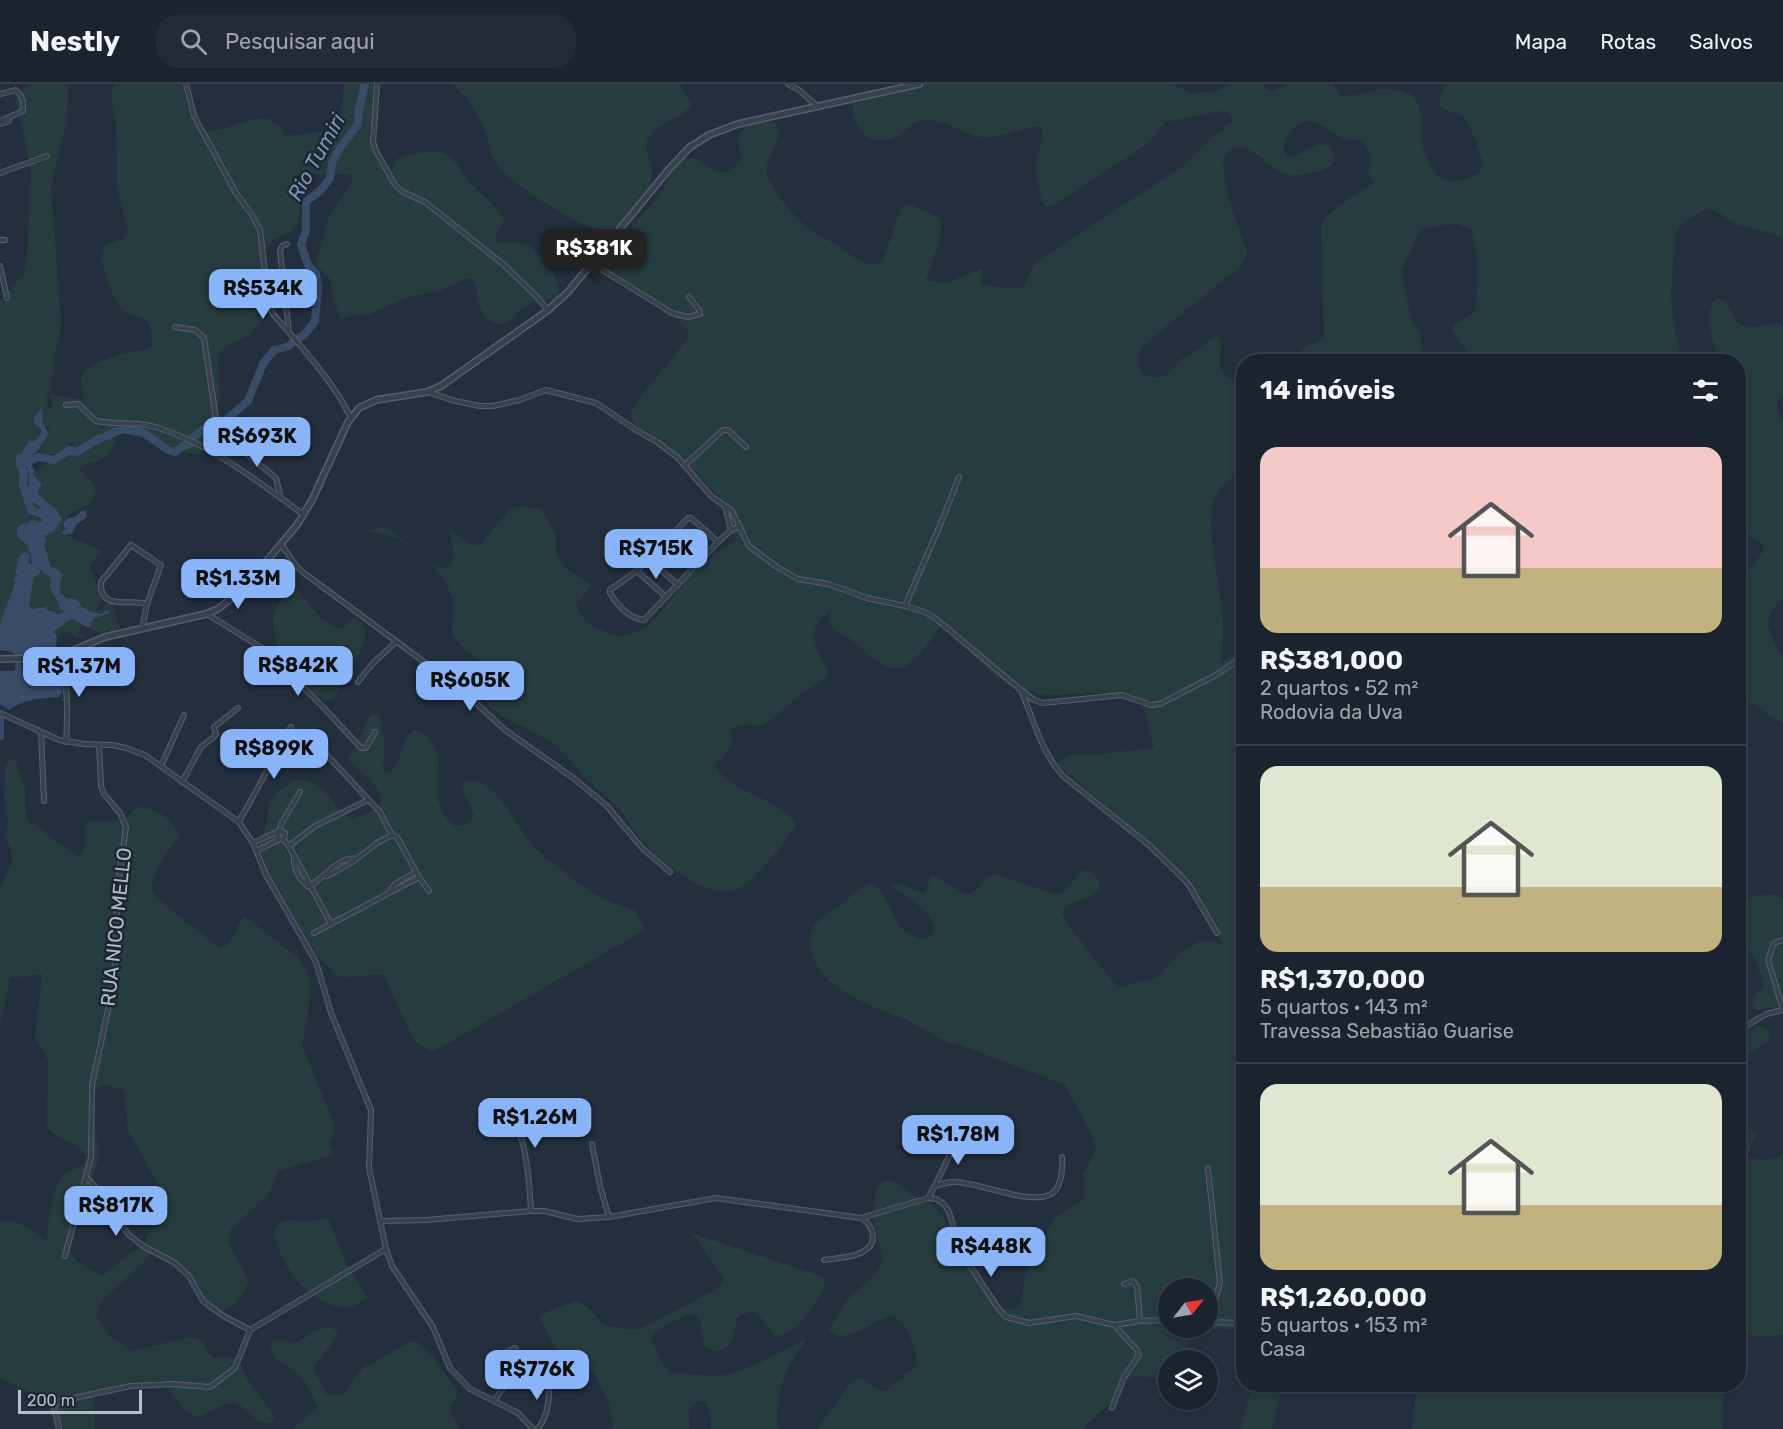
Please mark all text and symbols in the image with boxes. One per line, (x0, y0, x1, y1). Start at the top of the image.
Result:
search box (156, 14, 576, 68)
text: Nestly (30, 25, 120, 58)
icon: search (177, 25, 210, 58)
text: Pesquisar aqui (225, 28, 375, 55)
text: Mapa (1515, 29, 1567, 54)
text: Rotas (1600, 29, 1656, 54)
text: Salvos (1689, 29, 1753, 54)
water label: Rio Tumiri (282, 108, 351, 205)
pin: R$381K (545, 229, 643, 280)
text: R$381K (555, 236, 633, 260)
pin: R$534K (214, 269, 312, 320)
text: R$534K (223, 276, 303, 300)
icon: filters (1689, 374, 1722, 407)
text: 14 imóveis (1260, 375, 1395, 406)
pin: R$693K (208, 417, 306, 468)
text: R$693K (217, 424, 297, 448)
icon: home (1437, 486, 1545, 594)
pin: R$715K (607, 529, 705, 580)
text: R$715K (619, 536, 693, 560)
pin: R$1.33M (183, 559, 293, 610)
text: R$1.33M (195, 566, 281, 590)
text: R$381,000 (1260, 645, 1403, 676)
pin: R$842K (249, 646, 347, 697)
pin: R$1.37M (24, 647, 134, 698)
text: R$842K (258, 653, 338, 677)
text: R$1.37M (37, 654, 121, 678)
pin: R$605K (421, 661, 519, 712)
text: R$605K (430, 668, 510, 692)
text: 2 quartos · 52 m² (1260, 676, 1418, 700)
text: Rodovia da Uva (1260, 700, 1403, 724)
pin: R$899K (225, 729, 323, 780)
text: R$899K (234, 736, 314, 760)
icon: home (1437, 805, 1545, 913)
street label: RUA NICO MELLO (96, 846, 136, 1008)
text: R$1,370,000 (1260, 964, 1425, 995)
text: 5 quartos · 143 m² (1260, 995, 1428, 1019)
text: Travessa Sebastião Guarise (1260, 1019, 1514, 1043)
pin: R$1.26M (480, 1098, 590, 1149)
text: R$1.26M (492, 1105, 578, 1129)
pin: R$1.78M (903, 1115, 1013, 1166)
text: R$1.78M (916, 1122, 1000, 1146)
icon: home (1437, 1123, 1545, 1231)
pin: R$817K (67, 1186, 165, 1237)
text: R$817K (78, 1193, 154, 1217)
pin: R$448K (942, 1227, 1040, 1278)
text: R$448K (950, 1234, 1032, 1258)
north arrow (1158, 1278, 1218, 1338)
map controls (1158, 1278, 1218, 1410)
text: R$1,260,000 (1260, 1282, 1427, 1313)
text: 5 quartos · 153 m² (1260, 1313, 1427, 1337)
text: Casa (1260, 1337, 1306, 1361)
pin: R$776K (488, 1350, 586, 1401)
button: layers (1158, 1350, 1218, 1410)
text: R$776K (499, 1357, 575, 1381)
scale bar (18, 1387, 142, 1414)
text: 200 m (27, 1391, 75, 1410)

